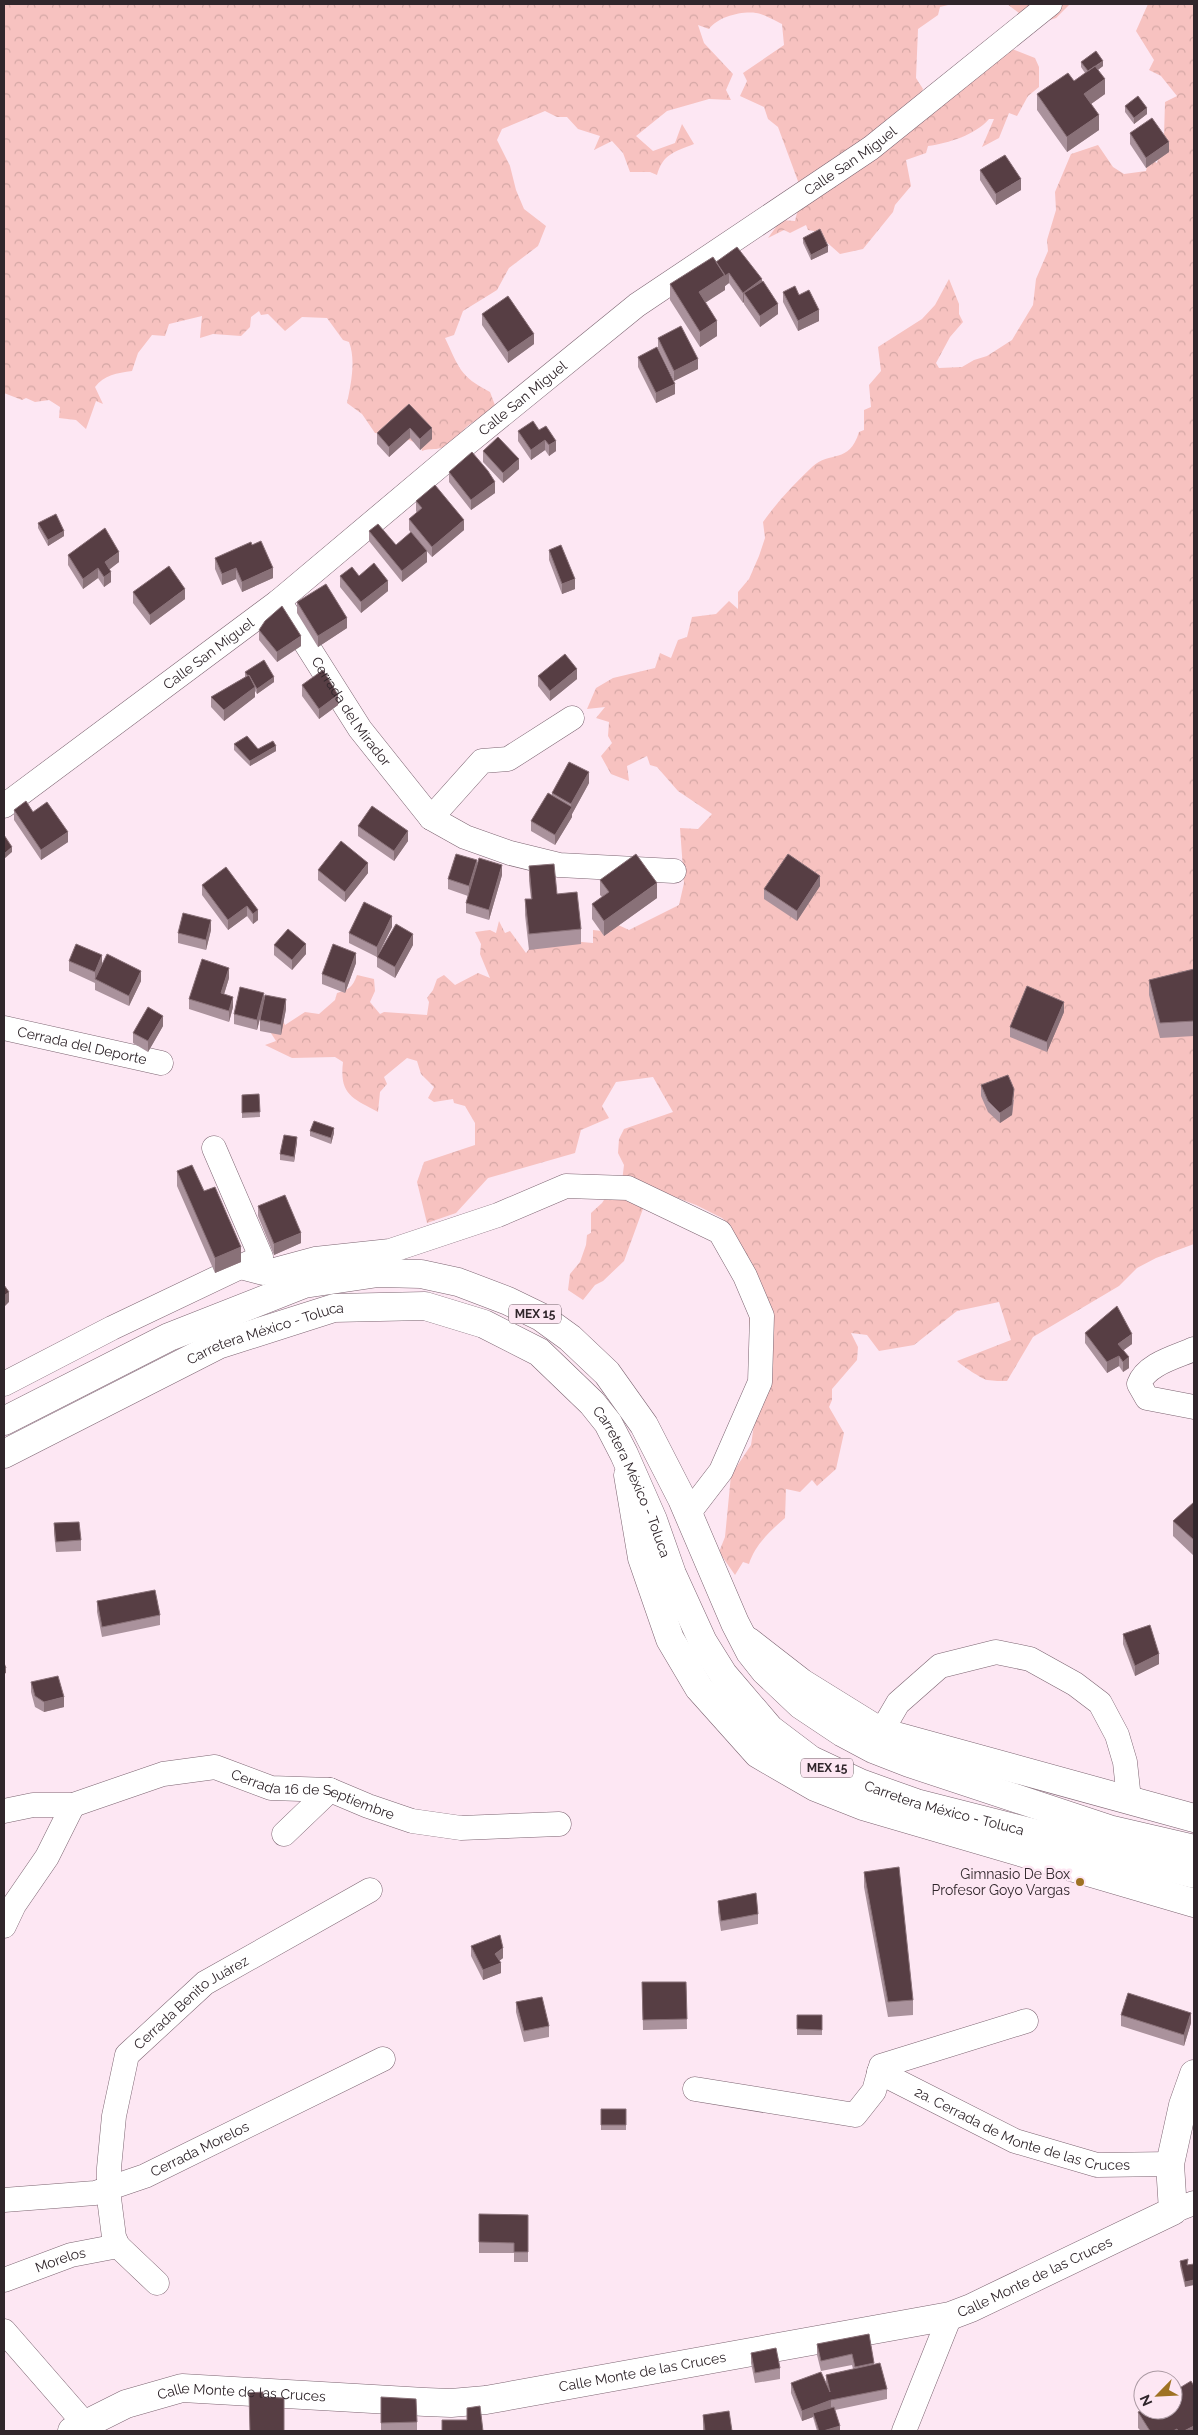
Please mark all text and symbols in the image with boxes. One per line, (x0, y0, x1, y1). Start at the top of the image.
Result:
street label: Calle San Miguel (801, 123, 900, 199)
street label: Calle San Miguel (475, 357, 570, 439)
street label: Calle San Miguel (160, 615, 257, 693)
street label: Cerrada del Mirador (308, 654, 394, 769)
street label: Cerrada del Deporte (16, 1023, 148, 1068)
street label: Carretera México - Toluca (184, 1300, 344, 1368)
road number: MEX 15 (509, 1305, 561, 1324)
street label: Carretera México - Toluca (590, 1403, 674, 1560)
road number: MEX 15 (801, 1759, 853, 1778)
street label: Cerrada 16 de Septiembre (229, 1766, 396, 1822)
street label: Carretera México - Toluca (862, 1777, 1026, 1838)
place label: Gimnasio De Box Profesor Goyo Vargas (932, 1866, 1070, 1898)
marker: Gimnasio De Box Profesor Goyo Vargas (1074, 1876, 1086, 1888)
street label: Cerrada Benito Juárez (131, 1952, 251, 2053)
street label: 2a. Cerrada de Monte de las Cruces (912, 2083, 1130, 2173)
street label: Cerrada Morelos (148, 2118, 252, 2180)
street label: Calle Monte de las Cruces (955, 2233, 1115, 2320)
street label: Morelos (33, 2244, 87, 2276)
street label: Calle Monte de las Cruces (558, 2349, 727, 2395)
north arrow (1133, 2370, 1183, 2420)
street label: Calle Monte de las Cruces (155, 2380, 327, 2404)
text: N (1137, 2392, 1156, 2408)

